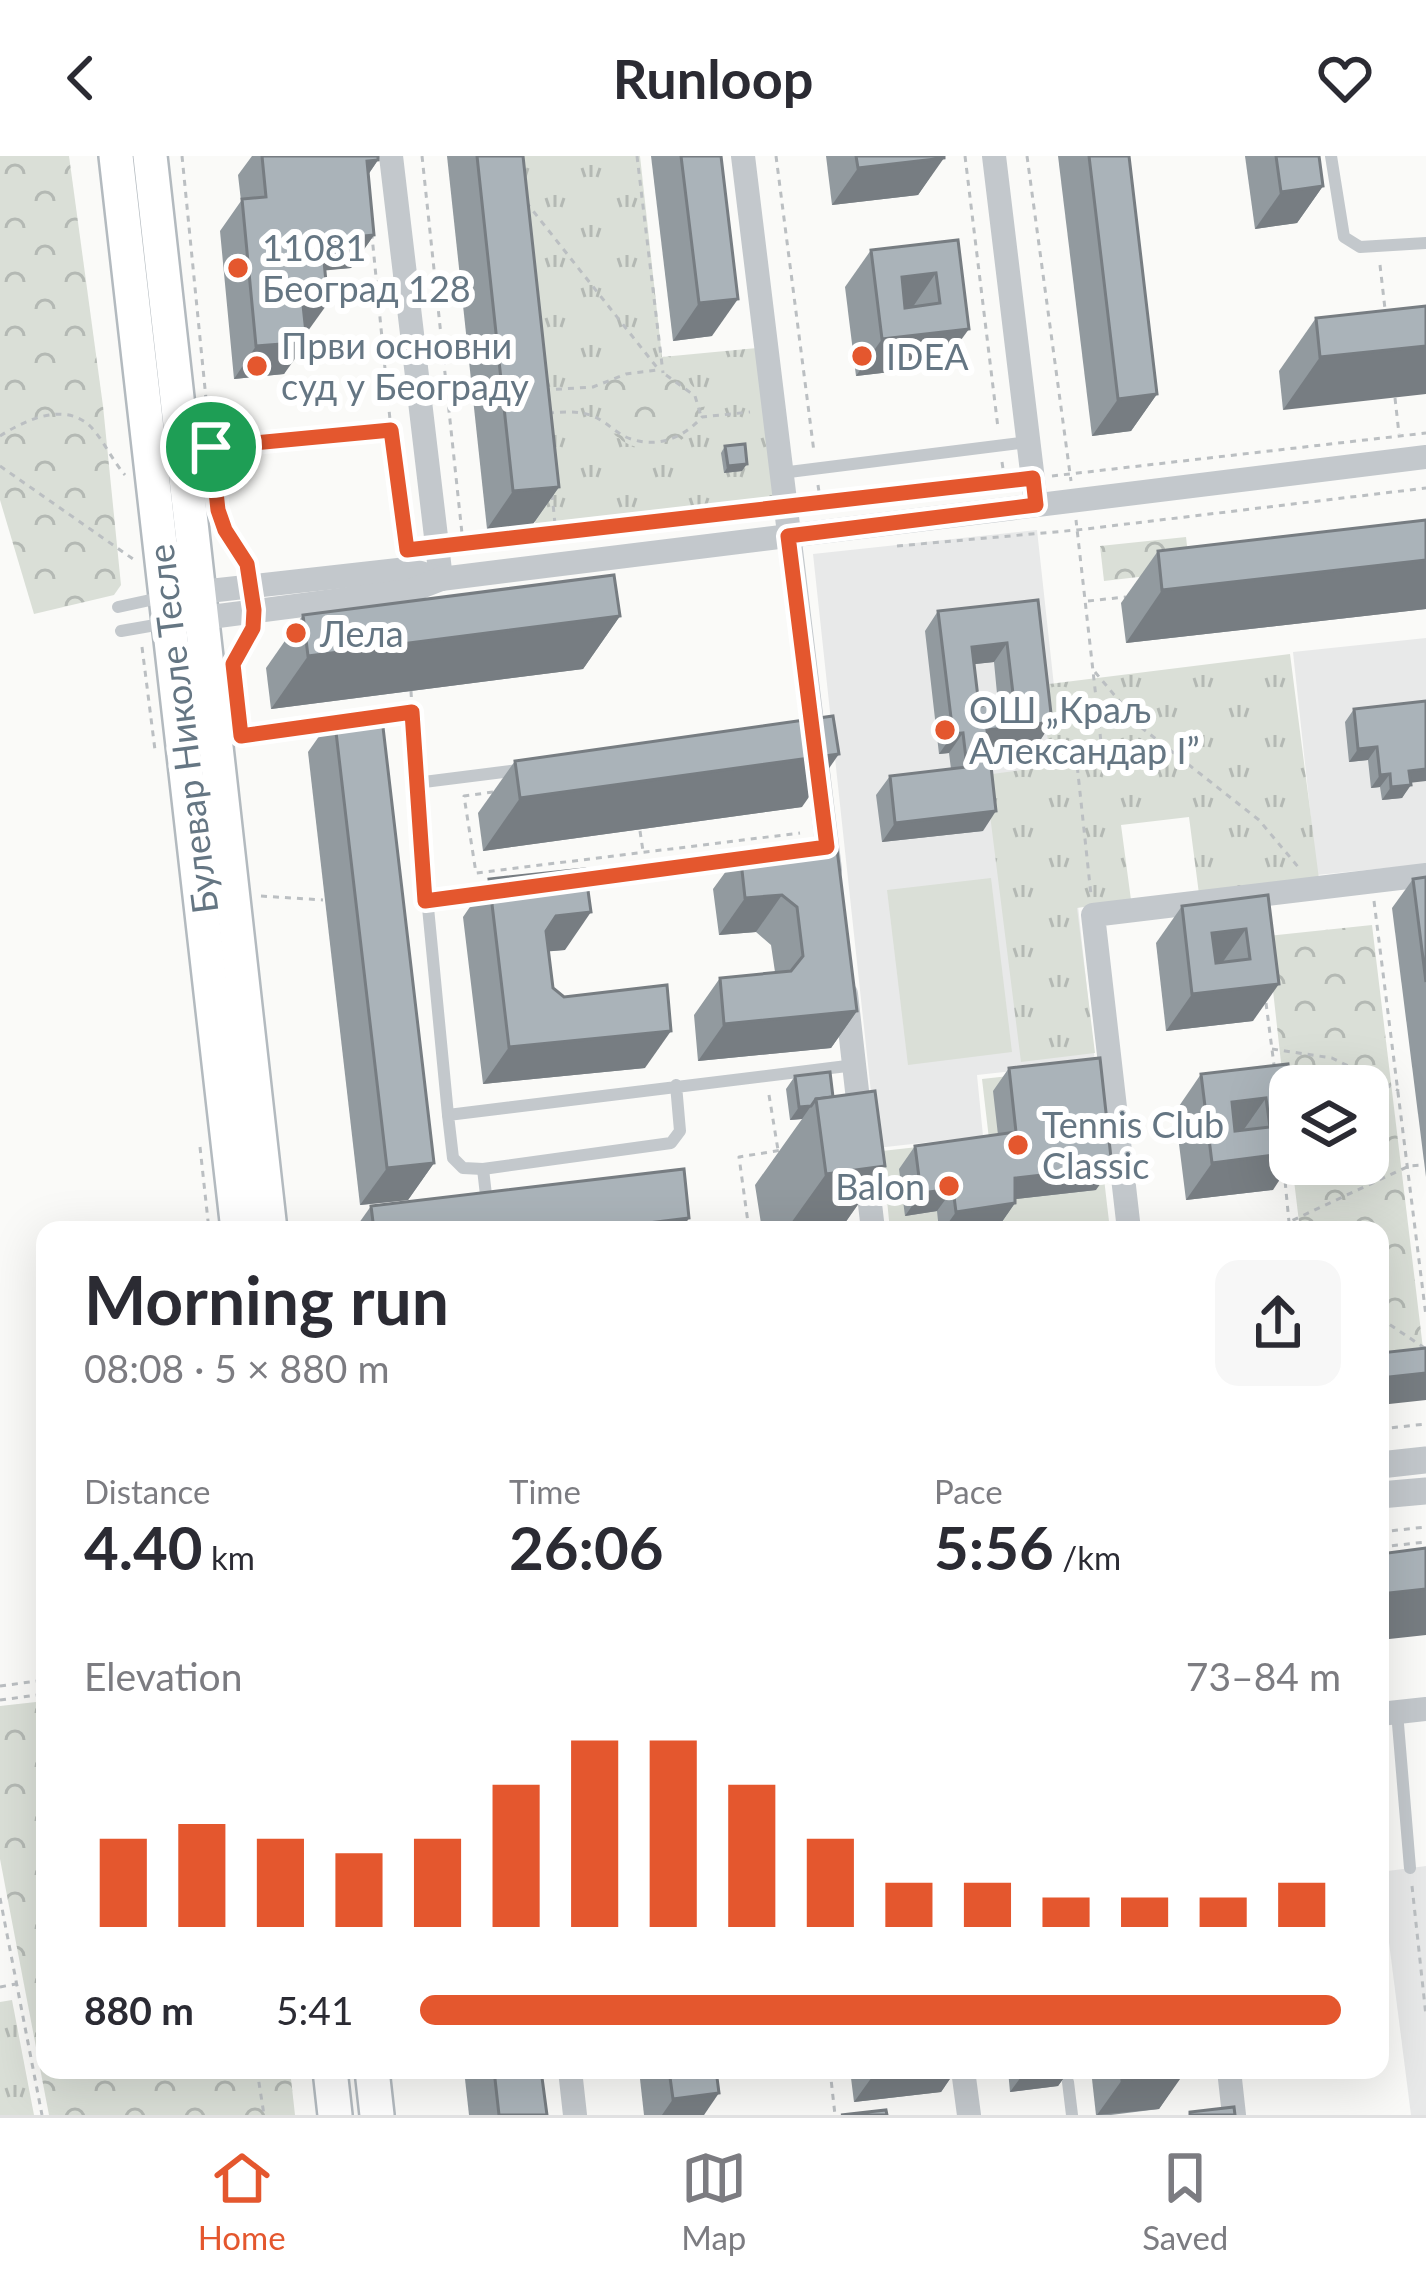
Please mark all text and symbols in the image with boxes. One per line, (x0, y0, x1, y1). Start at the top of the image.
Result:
icon: back (48, 45, 114, 111)
icon: heart (1312, 45, 1378, 111)
text: Runloop (613, 46, 813, 111)
place label: 11081 Београд 128 (262, 225, 471, 310)
marker: 11081 Београд 128 (225, 255, 251, 281)
place label: Први основни суд у Београду (281, 323, 529, 408)
place label: IDEA (886, 334, 969, 378)
marker: IDEA (849, 343, 875, 369)
marker: Први основни суд у Београду (244, 353, 270, 379)
pin (160, 396, 262, 498)
icon: arrive (178, 414, 244, 480)
street label: Булевар Николе Тесле (138, 542, 226, 916)
place label: Лела (319, 611, 404, 655)
marker: Лела (283, 620, 309, 646)
place label: ОШ „Краљ Александар I” (969, 687, 1200, 772)
marker: ОШ „Краљ Александар I” (932, 717, 958, 743)
map controls (1269, 1065, 1389, 1185)
button: layers (1269, 1065, 1389, 1185)
place label: Tennis Club Classic (1042, 1102, 1224, 1187)
marker: Tennis Club Classic (1005, 1132, 1031, 1158)
place label: Balon (835, 1164, 925, 1208)
marker: Balon (936, 1173, 962, 1199)
text: Morning run (84, 1260, 449, 1339)
button: share (1215, 1260, 1341, 1386)
text: 08:08 · 5 × 880 m (84, 1345, 389, 1391)
text: Distance (84, 1471, 211, 1511)
text: Time (509, 1471, 581, 1511)
text: Pace (934, 1471, 1003, 1511)
text: 4.40 (84, 1511, 203, 1583)
text: 26:06 (509, 1511, 664, 1583)
text: 5:56 (934, 1511, 1054, 1583)
text: km (203, 1537, 255, 1577)
text: /km (1054, 1537, 1121, 1577)
text: Elevation (84, 1653, 242, 1699)
text: 73–84 m (1186, 1653, 1341, 1699)
text: 880 m (84, 1987, 194, 2033)
text: 5:41 (276, 1987, 354, 2033)
tab: Home (198, 2145, 286, 2257)
tab: Map (681, 2145, 747, 2257)
tab: Saved (1142, 2145, 1228, 2257)

